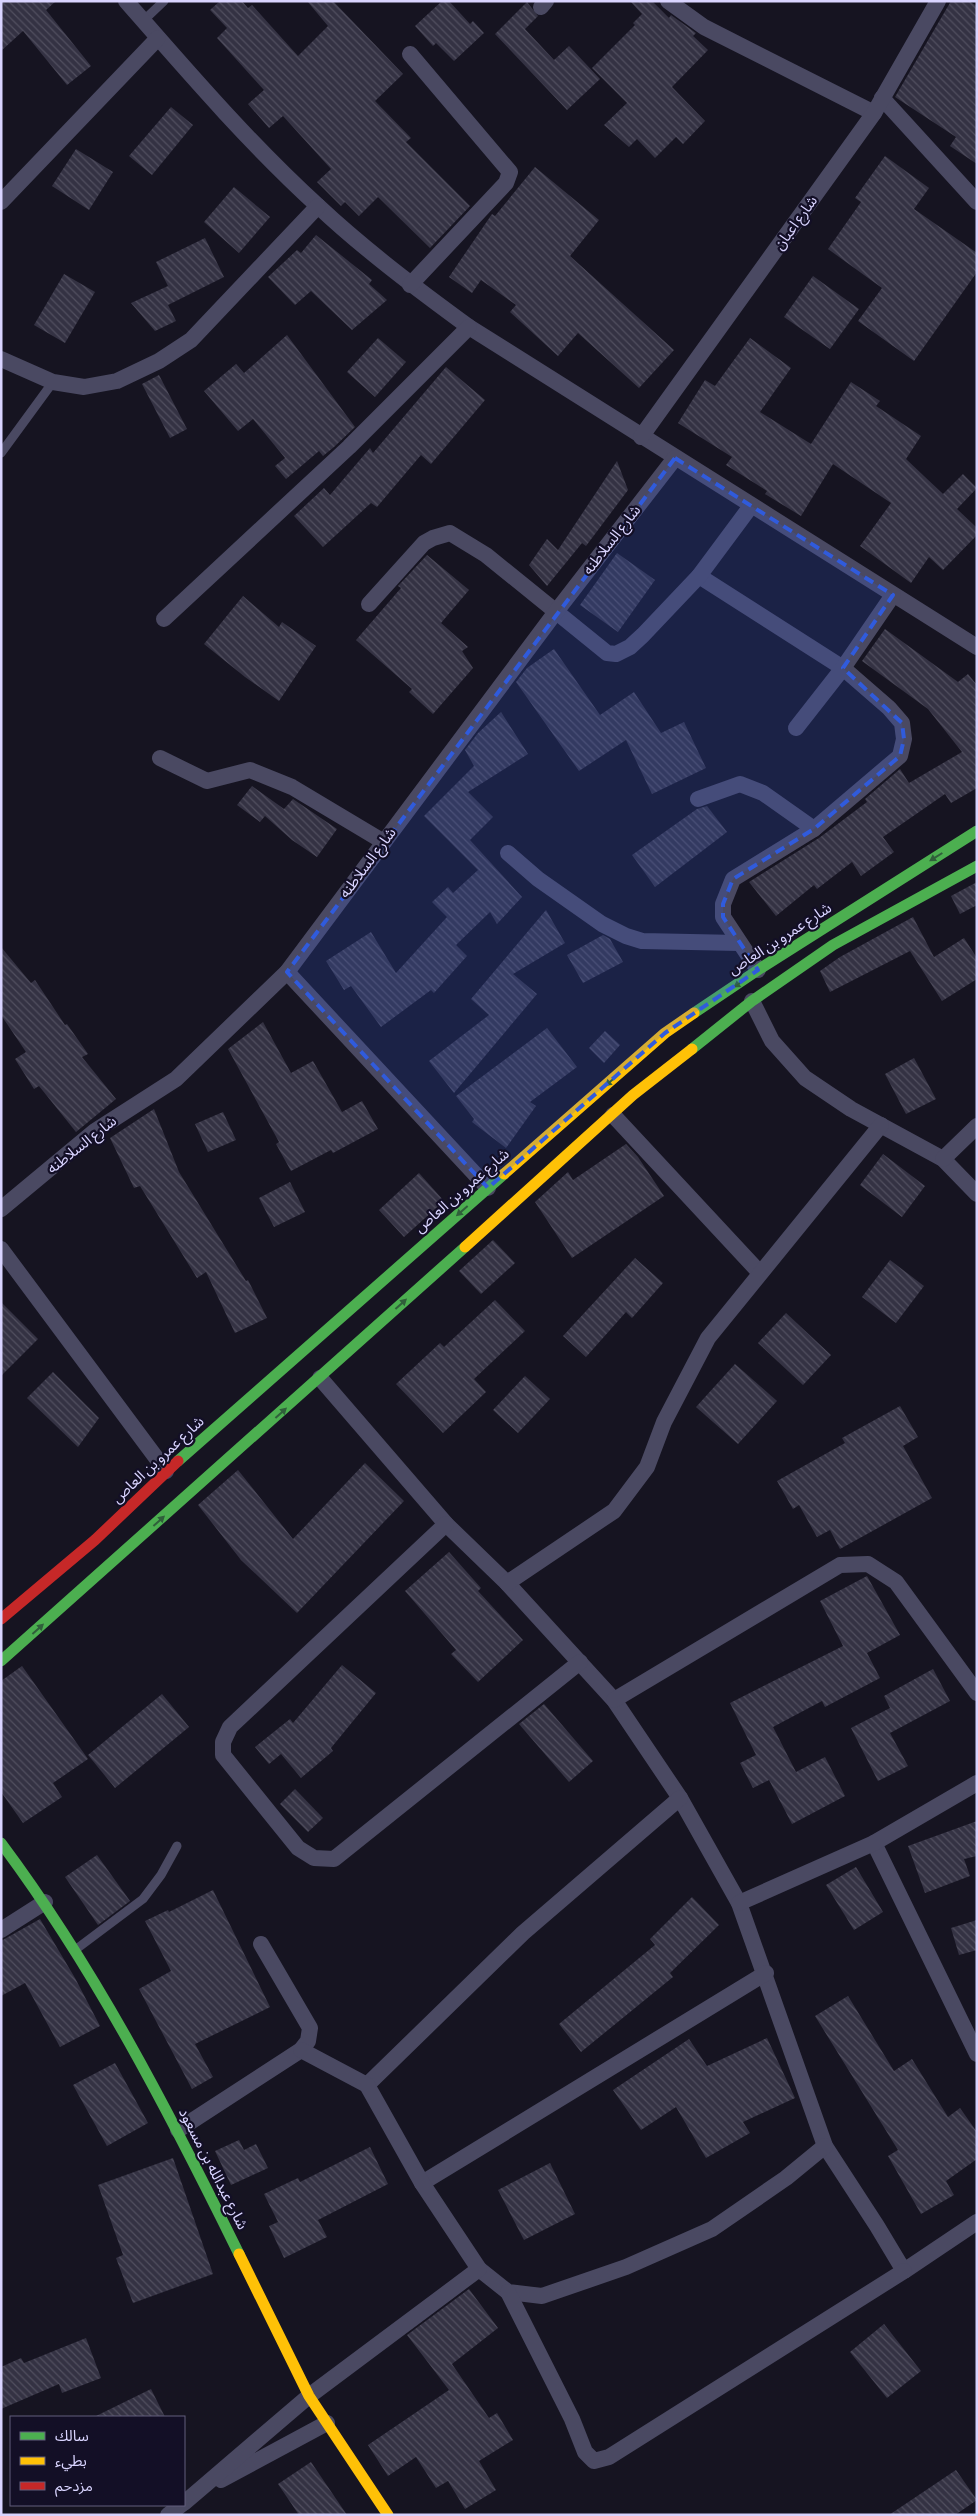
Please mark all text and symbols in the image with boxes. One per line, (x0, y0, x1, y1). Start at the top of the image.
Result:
street label: شارع اعبان (770, 192, 824, 255)
street label: شارع السلاطنه (579, 501, 647, 580)
street label: شارع السلاطنه (335, 824, 402, 903)
one-way arrow (929, 853, 942, 862)
street label: شارع عمرو بن العاص (725, 898, 837, 981)
one-way arrow (733, 978, 747, 987)
one-way arrow (604, 1075, 617, 1086)
street label: شارع السلاطنه (43, 1112, 122, 1180)
street label: شارع عمرو بن العاص (411, 1144, 515, 1239)
one-way arrow (457, 1205, 469, 1217)
one-way arrow (395, 1298, 407, 1310)
one-way arrow (274, 1407, 286, 1419)
street label: شارع عمرو بن العاص (108, 1412, 210, 1509)
one-way arrow (153, 1515, 165, 1527)
one-way arrow (31, 1623, 43, 1635)
street label: شارع عبدالله بن مسعود (172, 2105, 252, 2234)
legend (10, 2416, 185, 2506)
text: سالك (55, 2427, 89, 2446)
text: بطيء (55, 2452, 87, 2472)
text: مزدحم (55, 2477, 93, 2497)

